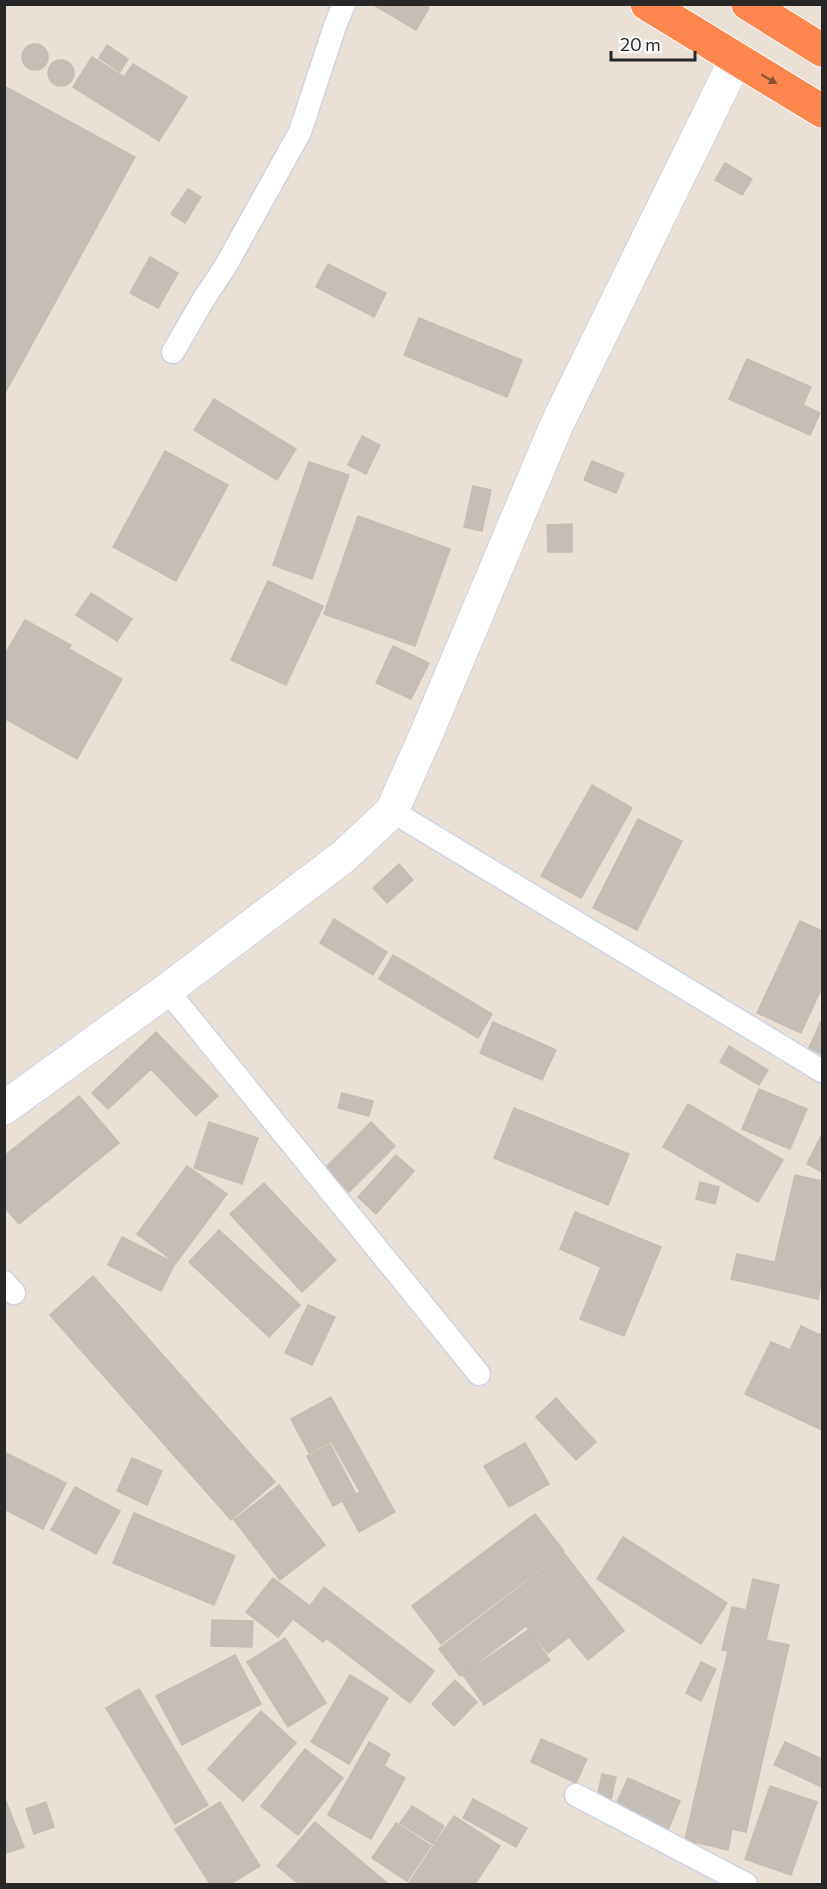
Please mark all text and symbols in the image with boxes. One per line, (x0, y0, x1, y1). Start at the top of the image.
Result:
scale bar (611, 24, 695, 62)
text: 20 m (620, 33, 661, 55)
one-way arrow (761, 73, 777, 84)

